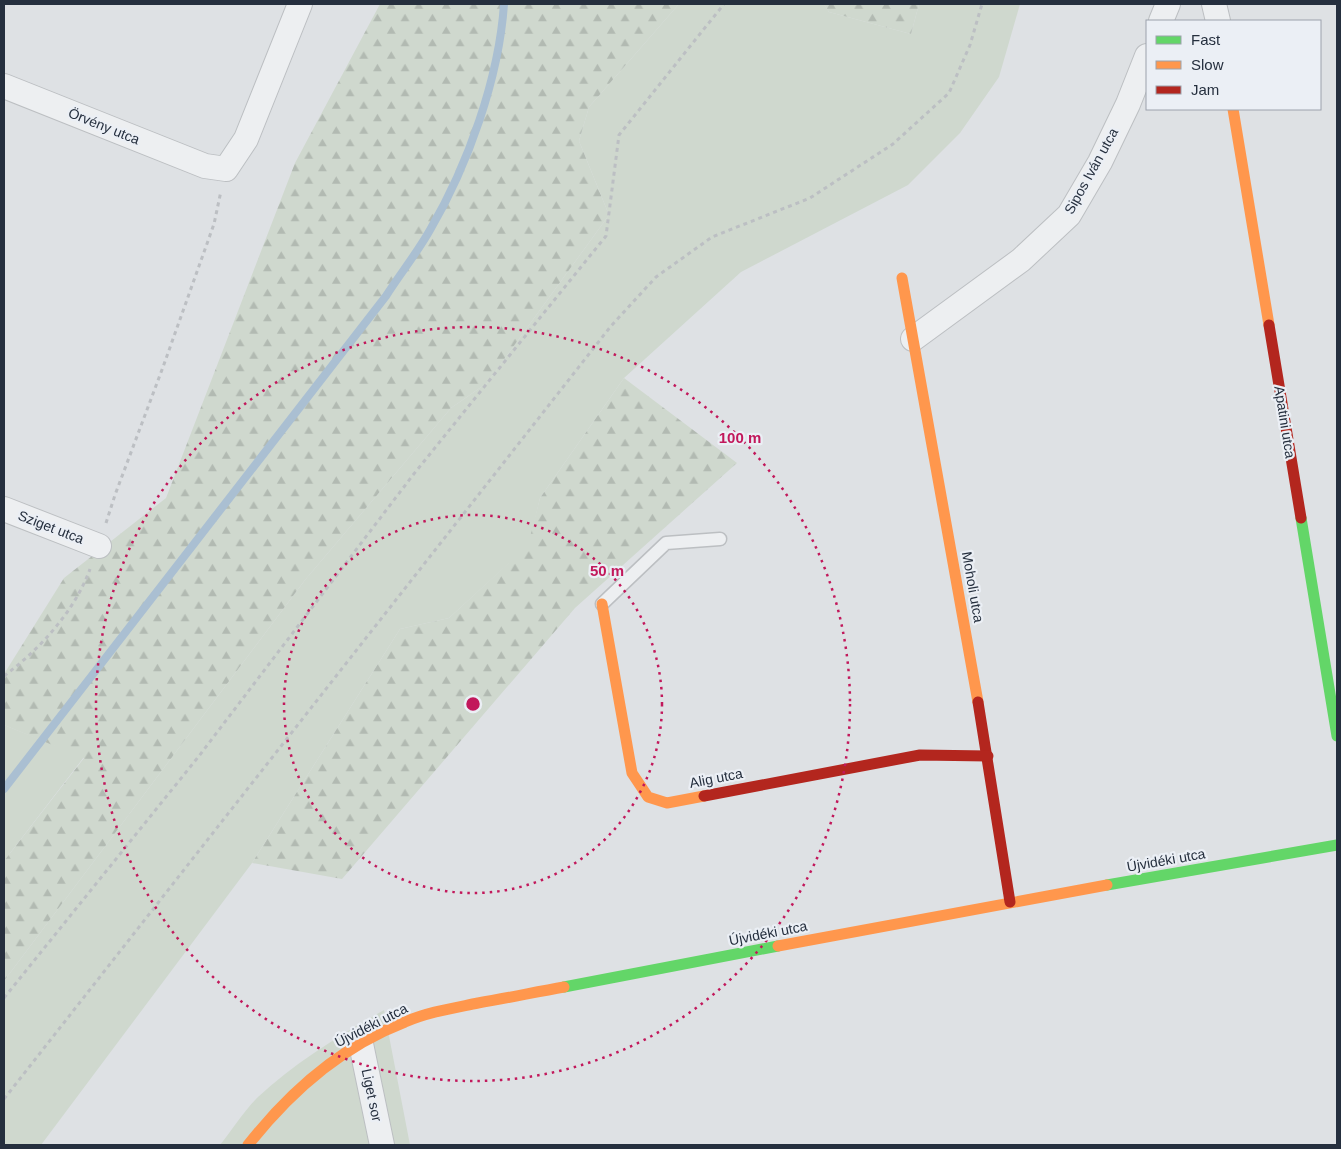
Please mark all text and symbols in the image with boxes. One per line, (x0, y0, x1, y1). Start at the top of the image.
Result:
legend (1146, 20, 1321, 110)
text: Fast (1191, 31, 1221, 48)
text: Slow (1191, 56, 1224, 73)
text: Jam (1191, 81, 1219, 98)
street label: Örvény utca (66, 104, 143, 148)
street label: Sipos Iván utca (1061, 125, 1121, 217)
street label: Apatini utca (1271, 385, 1299, 460)
text: 100 m (719, 429, 761, 446)
street label: Sziget utca (16, 507, 86, 547)
street label: Moholi utca (959, 550, 987, 624)
text: 50 m (590, 562, 624, 579)
centre of rings (464, 695, 482, 713)
street label: Alig utca (688, 765, 744, 791)
street label: Újvidéki utca (1126, 845, 1207, 875)
street label: Újvidéki utca (728, 918, 809, 948)
street label: Újvidéki utca (332, 1000, 410, 1050)
street label: Liget sor (359, 1067, 385, 1123)

